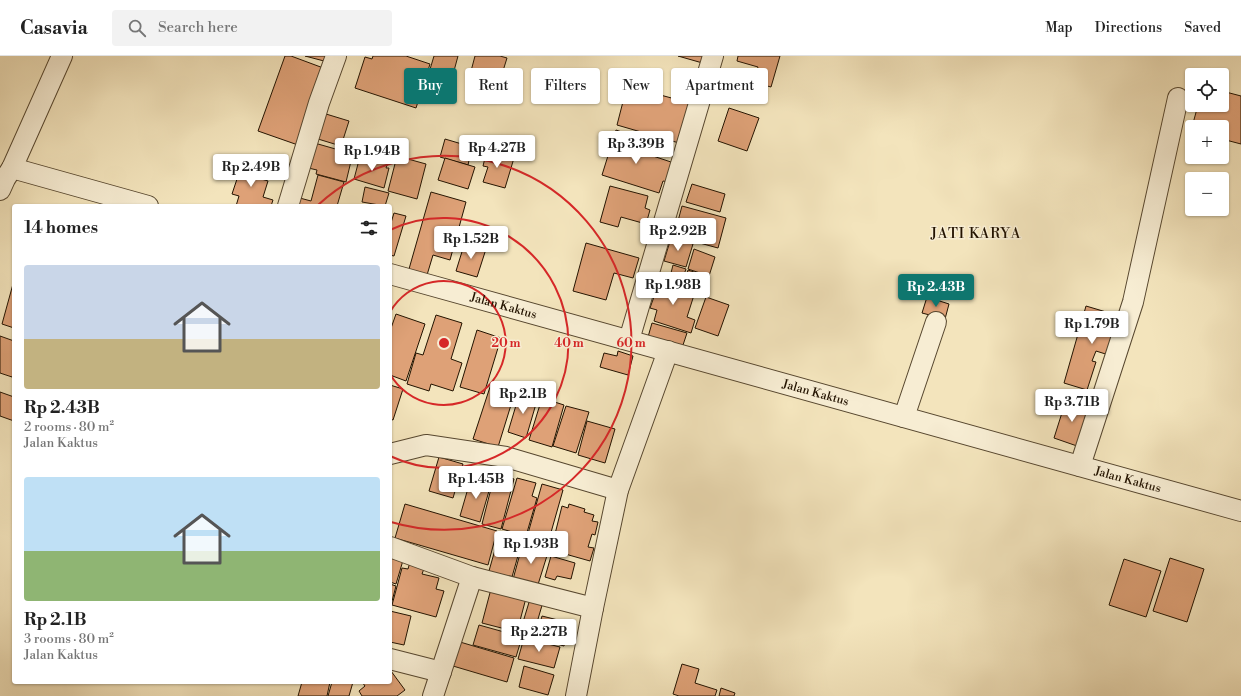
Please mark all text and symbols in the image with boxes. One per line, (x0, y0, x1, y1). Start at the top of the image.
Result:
search box (112, 10, 392, 46)
text: Casavia (20, 16, 88, 40)
icon: search (126, 17, 148, 39)
text: Search here (158, 18, 238, 37)
text: Map (1045, 19, 1073, 37)
text: Directions (1095, 19, 1162, 37)
text: Saved (1184, 19, 1221, 37)
chip: Buy (404, 68, 457, 104)
chip: Rent (465, 68, 523, 104)
chip: Filters (531, 68, 600, 104)
chip: New (608, 68, 663, 104)
chip: Apartment (671, 68, 768, 104)
map controls (1185, 68, 1229, 216)
button: locate (1185, 68, 1229, 112)
button: + (1185, 120, 1229, 164)
pin: Rp 3.39B (595, 131, 677, 165)
pin: Rp 4.27B (456, 135, 538, 169)
text: Rp 3.39B (607, 136, 665, 152)
pin: Rp 1.94B (331, 138, 413, 172)
text: Rp 4.27B (468, 140, 526, 156)
text: Rp 1.94B (344, 143, 400, 159)
pin: Rp 2.49B (210, 154, 292, 188)
text: Rp 2.49B (222, 159, 280, 175)
button: − (1185, 172, 1229, 216)
text: 14 homes (24, 217, 98, 239)
icon: filters (358, 217, 380, 239)
pin: Rp 2.92B (637, 218, 719, 252)
text: Rp 2.92B (649, 223, 707, 239)
district label: JATI KARYA (930, 225, 1021, 243)
pin: Rp 1.52B (430, 226, 512, 260)
text: Rp 1.52B (443, 231, 499, 247)
pin: Rp 1.98B (632, 272, 714, 306)
pin: Rp 2.43B (895, 274, 977, 308)
text: Rp 1.98B (645, 277, 701, 293)
text: Rp 2.43B (907, 279, 965, 295)
street label: Jalan Kaktus (468, 289, 539, 322)
icon: home (166, 291, 238, 363)
pin: Rp 1.79B (1051, 311, 1133, 345)
text: Rp 1.79B (1064, 316, 1120, 332)
centre of rings (437, 336, 451, 350)
text: 20 m (491, 336, 521, 351)
text: 40 m (554, 336, 584, 351)
text: 60 m (616, 336, 646, 351)
street label: Jalan Kaktus (780, 376, 851, 409)
pin: Rp 2.1B (486, 381, 560, 415)
text: Rp 2.1B (499, 386, 547, 402)
pin: Rp 3.71B (1031, 389, 1113, 423)
text: Rp 3.71B (1044, 394, 1100, 410)
text: Rp 2.43B (24, 397, 100, 419)
text: 2 rooms · 80 m² (24, 419, 114, 435)
text: Jalan Kaktus (24, 435, 98, 451)
street label: Jalan Kaktus (1092, 463, 1163, 496)
pin: Rp 1.45B (435, 466, 517, 500)
text: Rp 1.45B (448, 471, 504, 487)
icon: home (166, 503, 238, 575)
pin: Rp 1.93B (490, 531, 572, 565)
text: Rp 1.93B (503, 536, 559, 552)
text: Rp 2.1B (24, 609, 86, 631)
pin: Rp 2.27B (498, 619, 580, 653)
text: Rp 2.27B (510, 624, 568, 640)
text: 3 rooms · 80 m² (24, 631, 114, 647)
text: Jalan Kaktus (24, 647, 98, 663)

